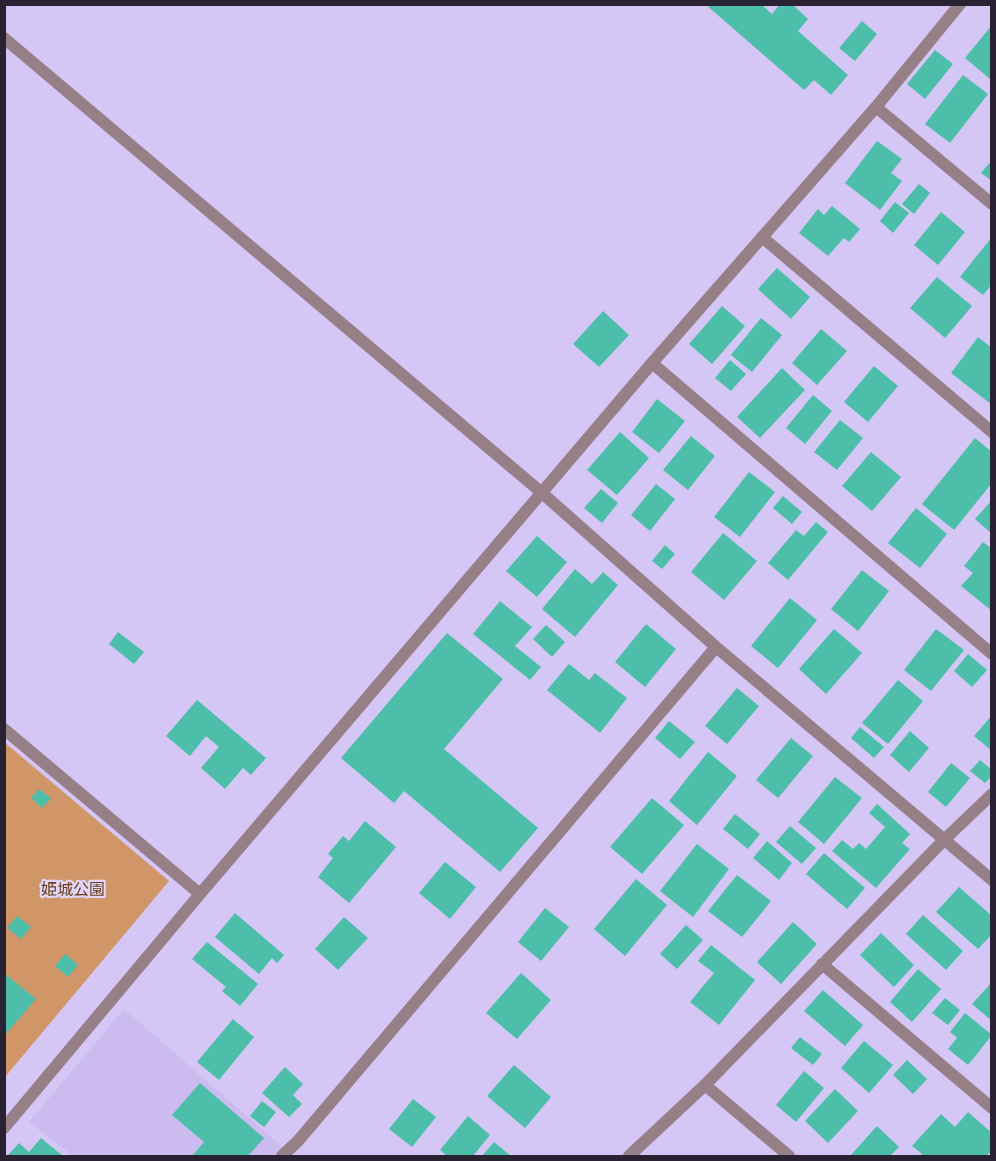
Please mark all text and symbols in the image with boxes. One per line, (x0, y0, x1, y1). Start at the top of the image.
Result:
park label: 姫城公園 (41, 880, 105, 900)

